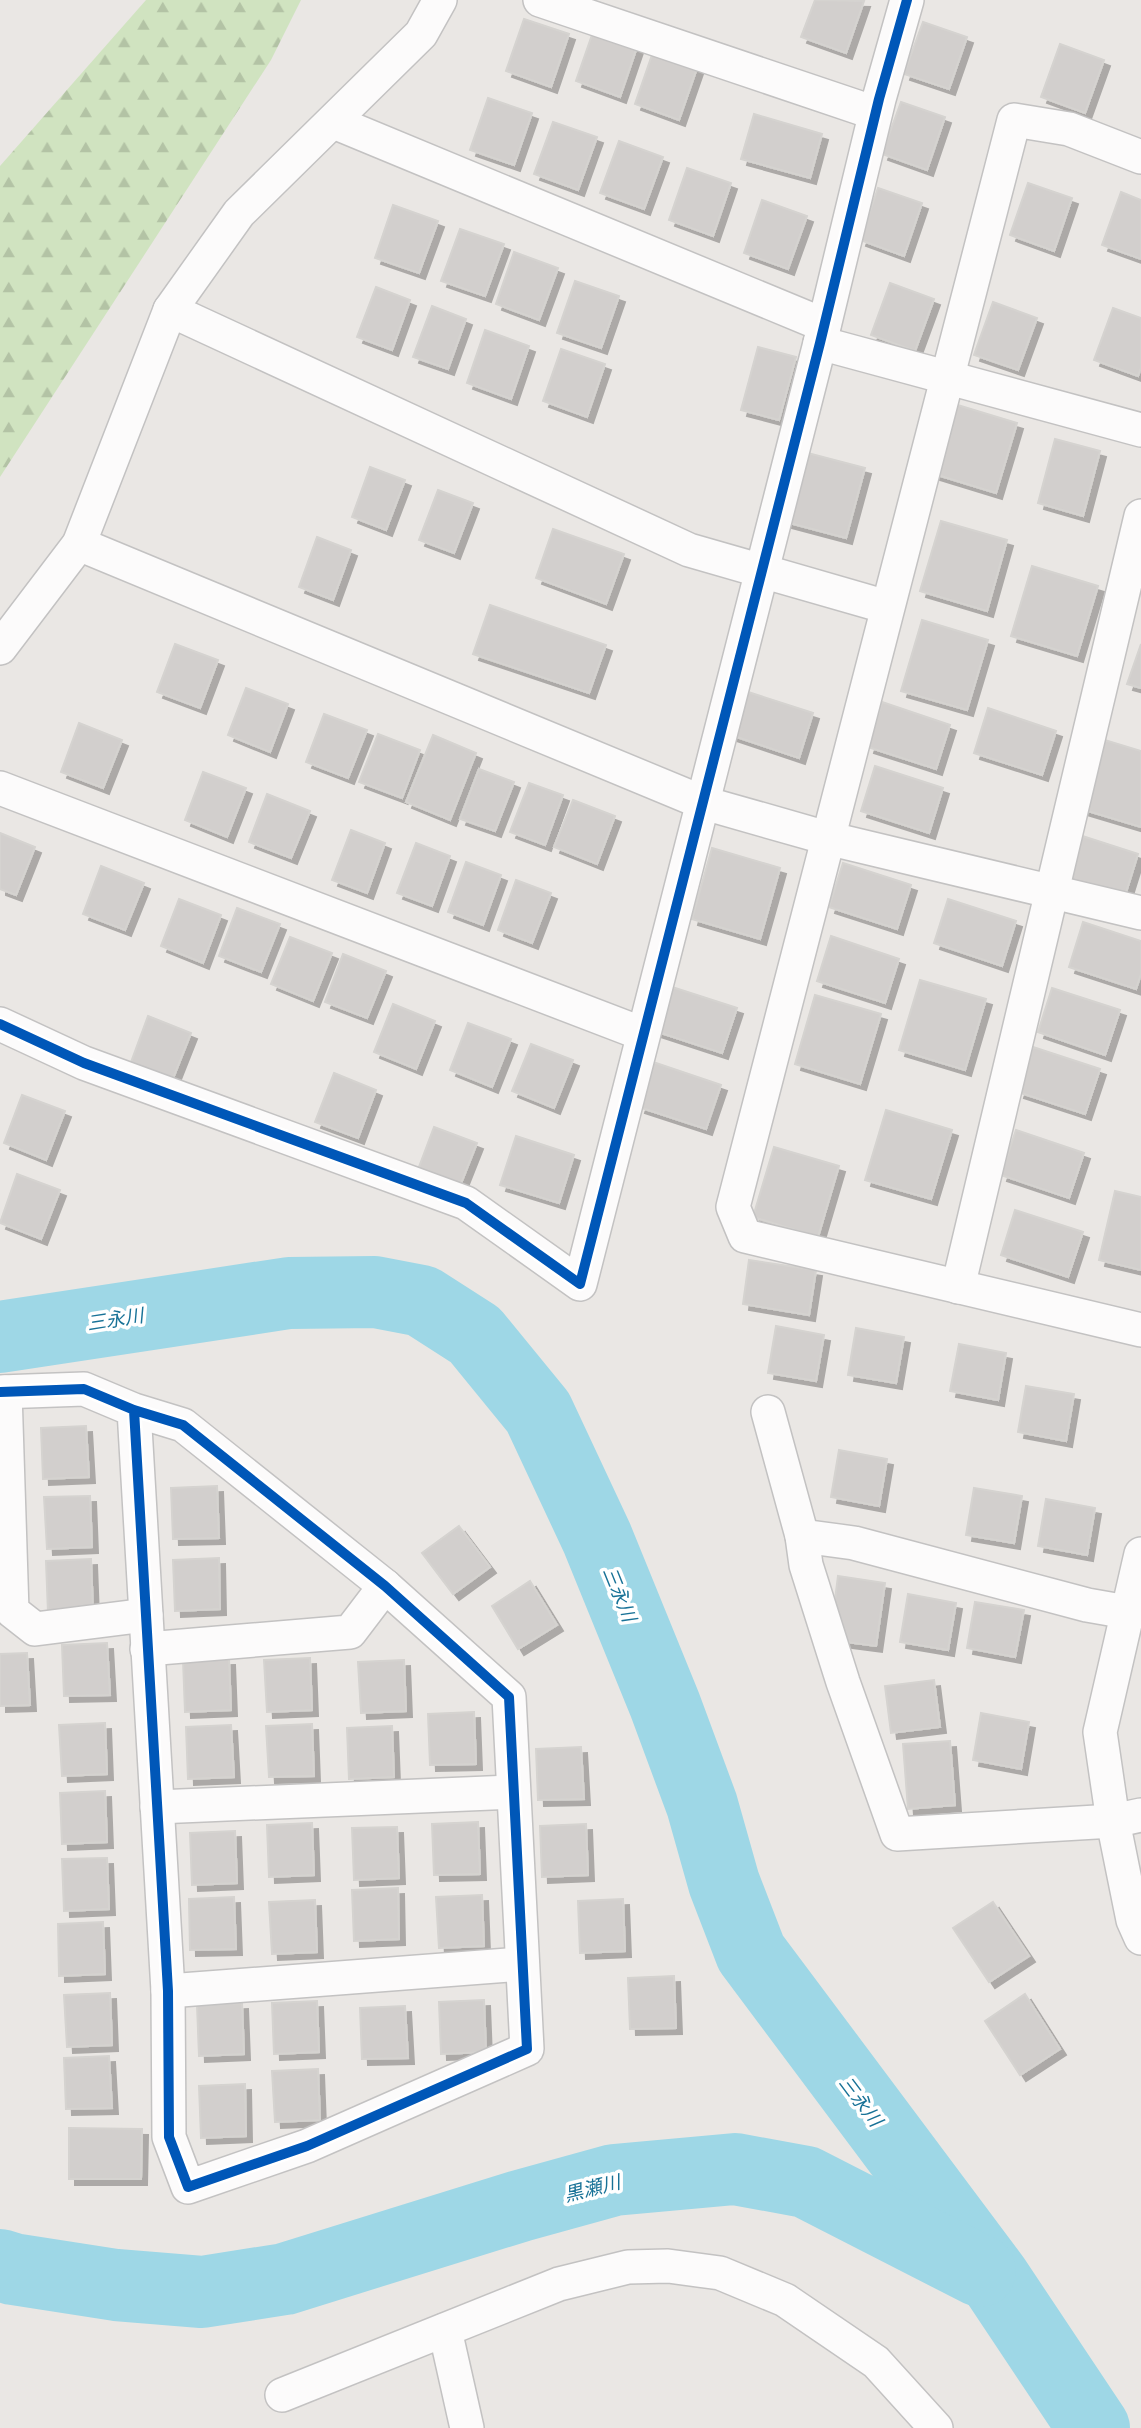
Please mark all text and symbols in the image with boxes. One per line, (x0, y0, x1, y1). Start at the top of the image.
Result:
water label: 三永川 (85, 1303, 147, 1334)
water label: 三永川 (599, 1563, 642, 1626)
water label: 三永川 (835, 2072, 888, 2132)
water label: 黒瀬川 (562, 2170, 624, 2206)

